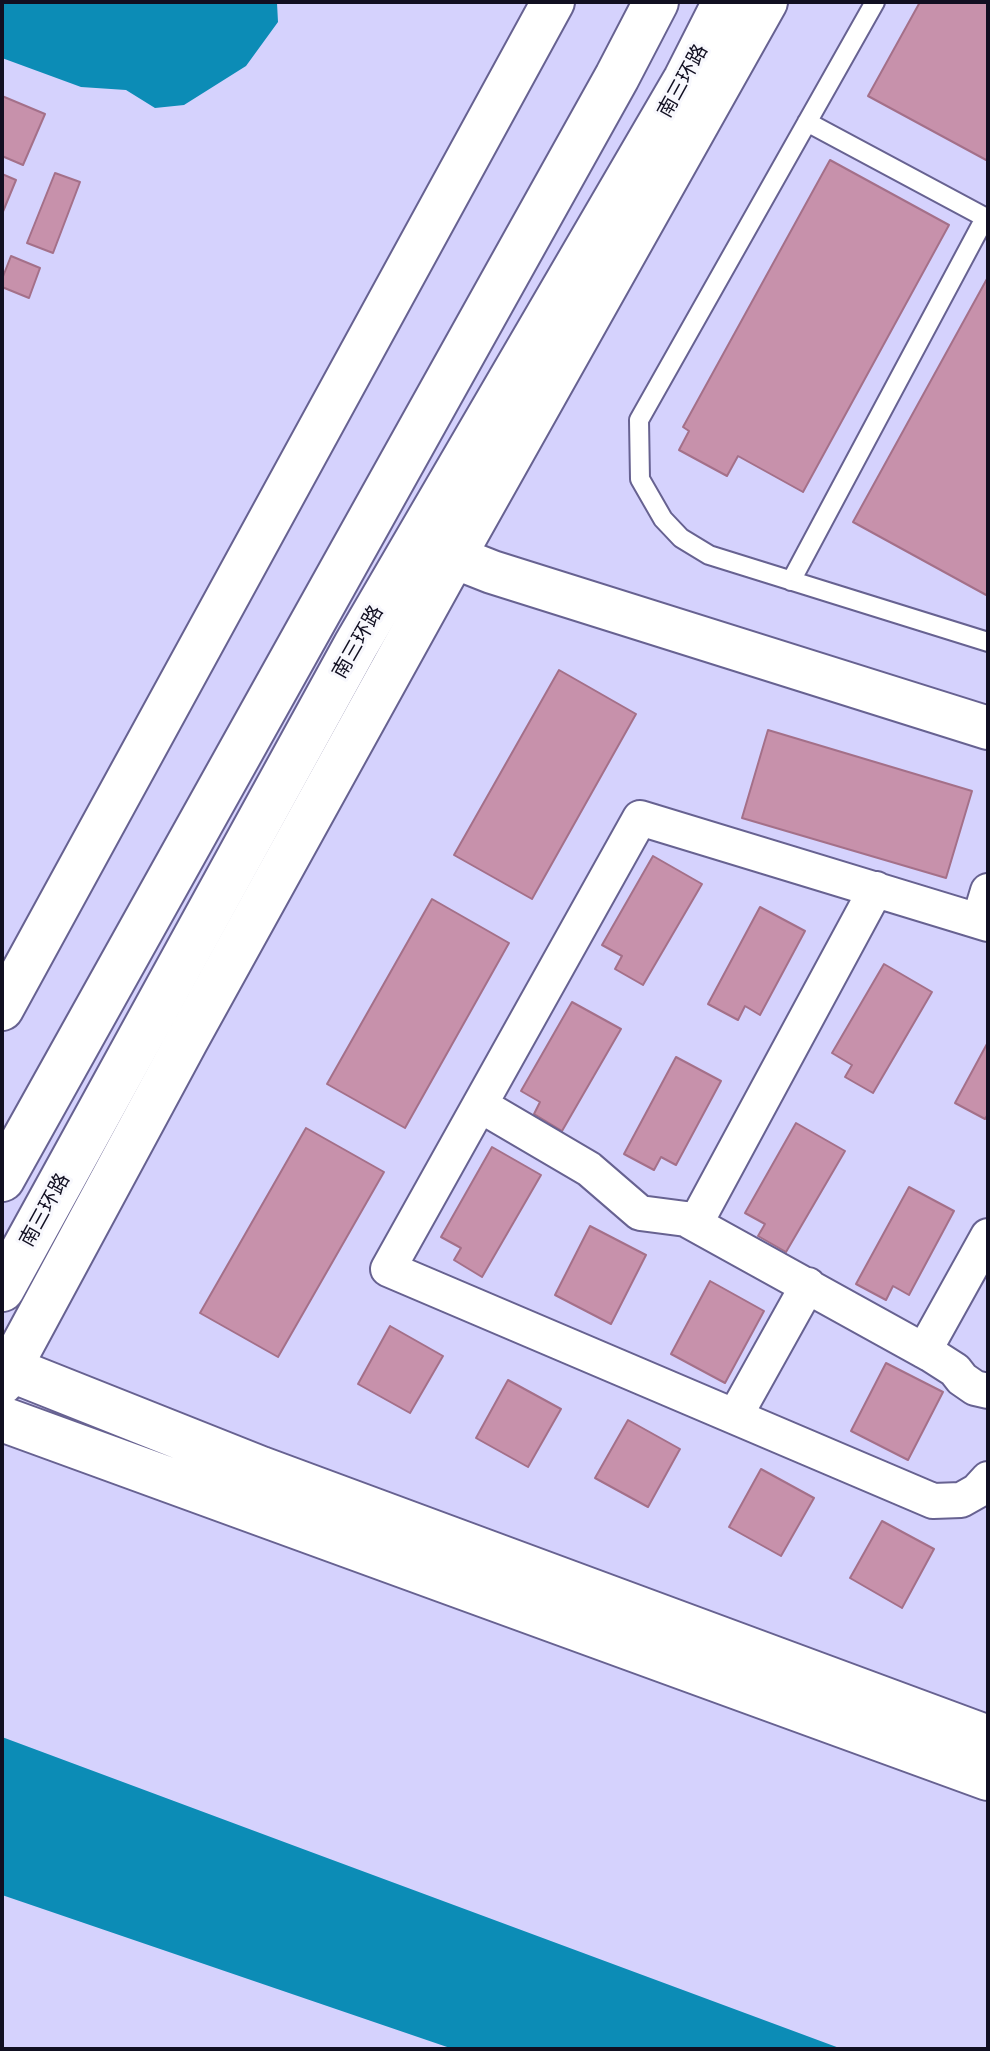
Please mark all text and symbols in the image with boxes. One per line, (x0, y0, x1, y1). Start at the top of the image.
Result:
street label: 南三环路 (653, 40, 713, 122)
street label: 南三环路 (328, 601, 388, 683)
street label: 南三环路 (15, 1169, 75, 1251)

